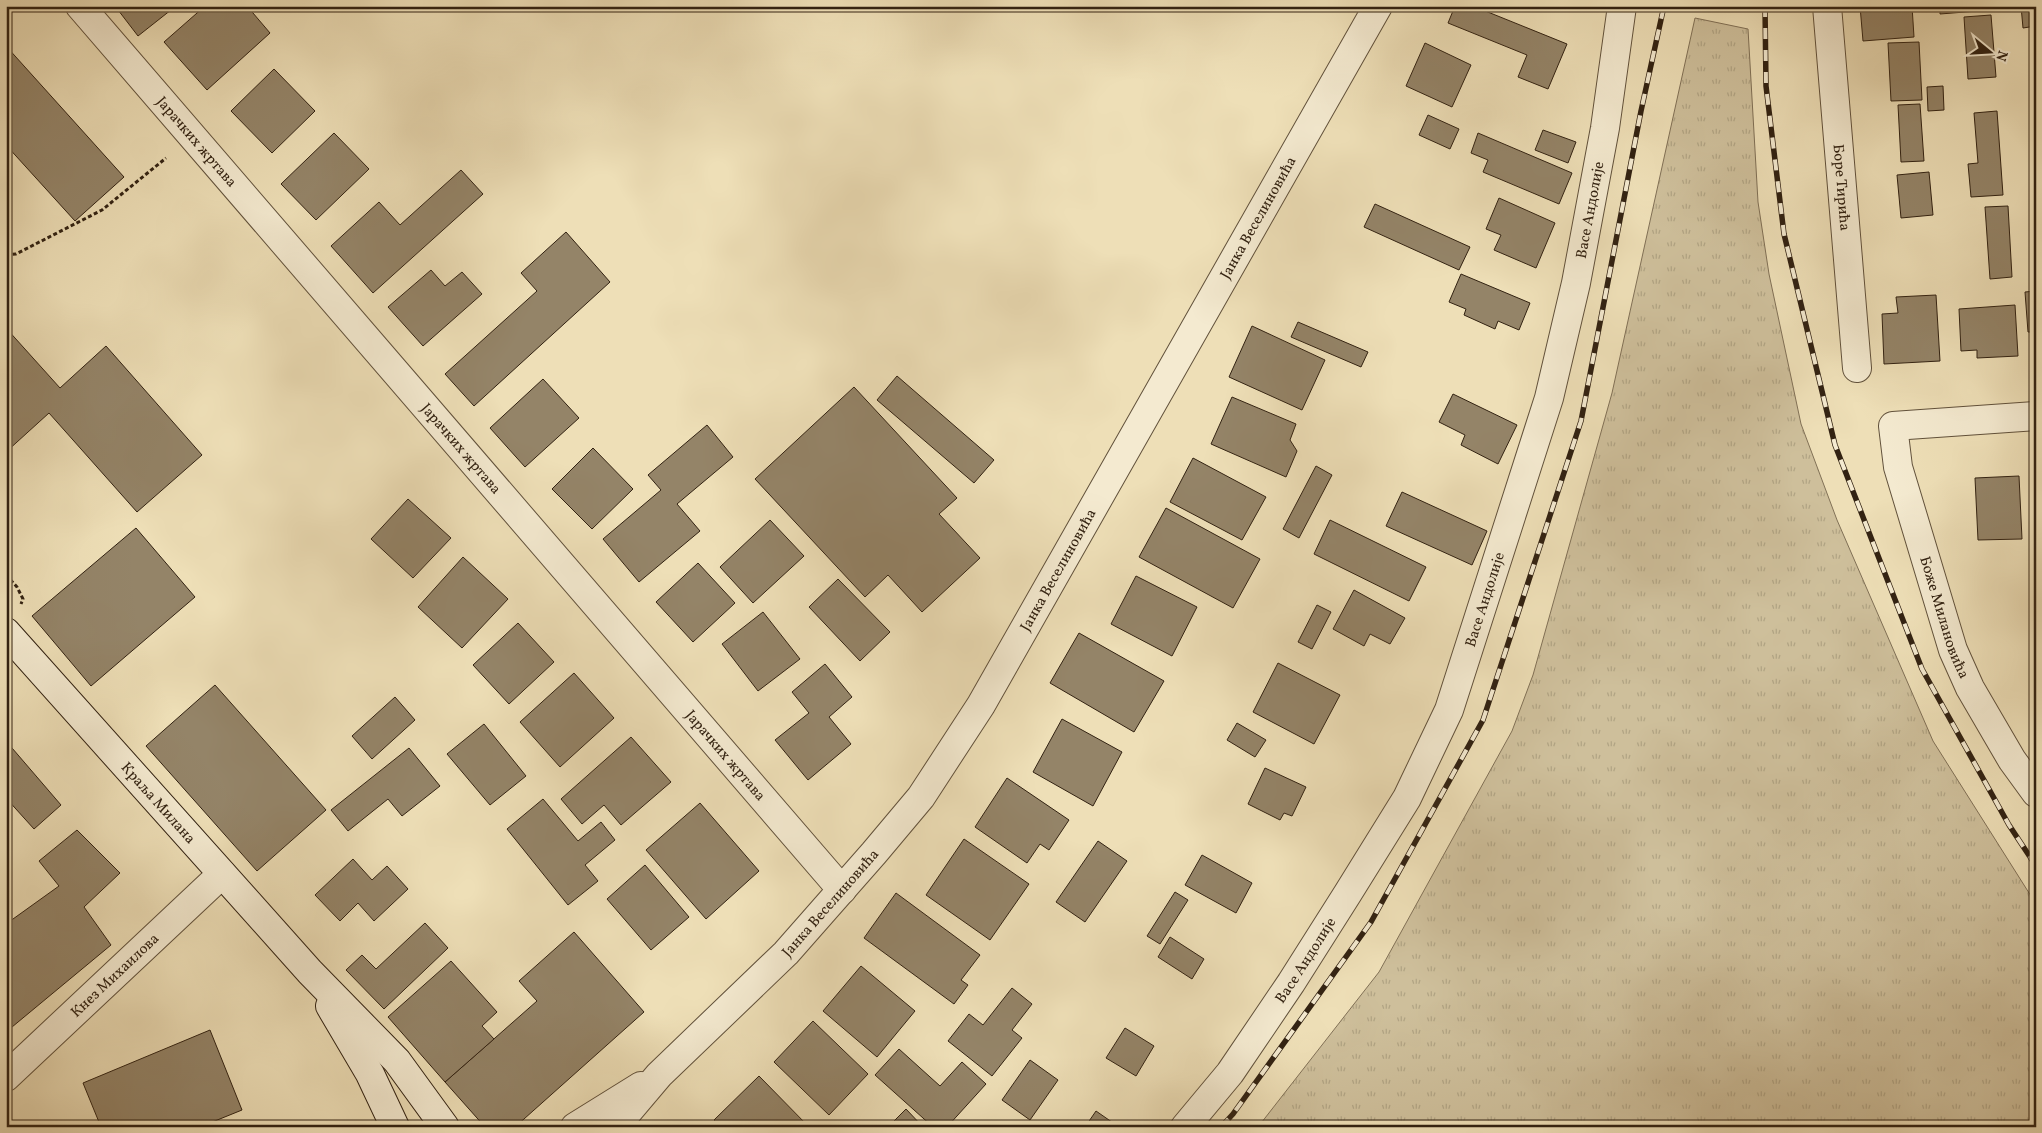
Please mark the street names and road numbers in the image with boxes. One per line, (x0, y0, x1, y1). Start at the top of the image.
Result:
street label: Јарачких жртава (151, 93, 241, 193)
street label: Боре Тирића (1826, 143, 1855, 232)
street label: Јанка Веселиновића (1216, 153, 1302, 283)
street label: Васе Андолије (1572, 160, 1611, 261)
street label: Јарачких жртава (415, 399, 505, 499)
street label: Јанка Веселиновића (1016, 505, 1102, 636)
street label: Васе Андолије (1461, 550, 1511, 650)
street label: Боже Милановића (1913, 554, 1974, 682)
street label: Јарачких жртава (679, 706, 770, 806)
street label: Краља Милана (115, 758, 200, 849)
street label: Јанка Веселиновића (778, 845, 885, 963)
street label: Васе Андолије (1271, 914, 1342, 1008)
street label: Кнез Михаилова (67, 929, 165, 1023)

